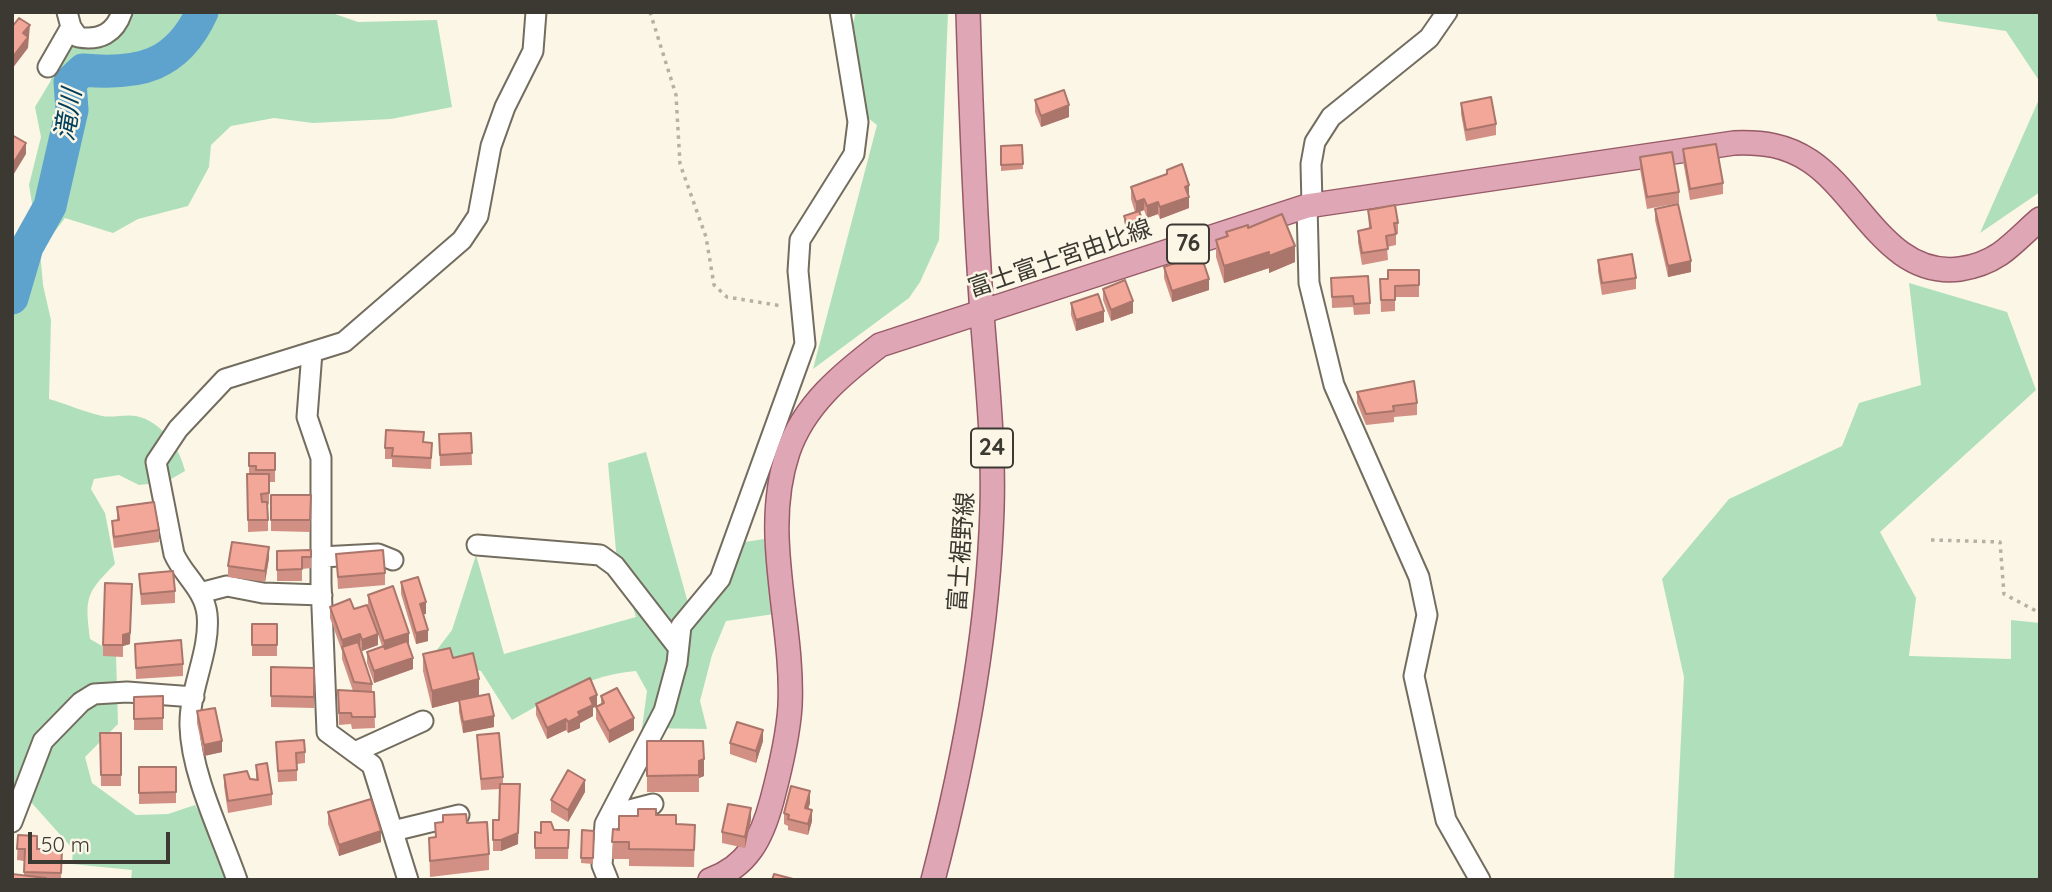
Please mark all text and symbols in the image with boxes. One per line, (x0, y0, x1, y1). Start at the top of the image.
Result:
water label: 滝川 (50, 87, 88, 143)
street label: 富士富士宮由比線 (965, 214, 1155, 304)
road number: 76 (1167, 224, 1209, 264)
road number: 24 (971, 428, 1013, 468)
street label: 富士裾野線 (943, 491, 981, 613)
scale bar (32, 818, 173, 862)
text: 50 m (41, 831, 90, 857)

